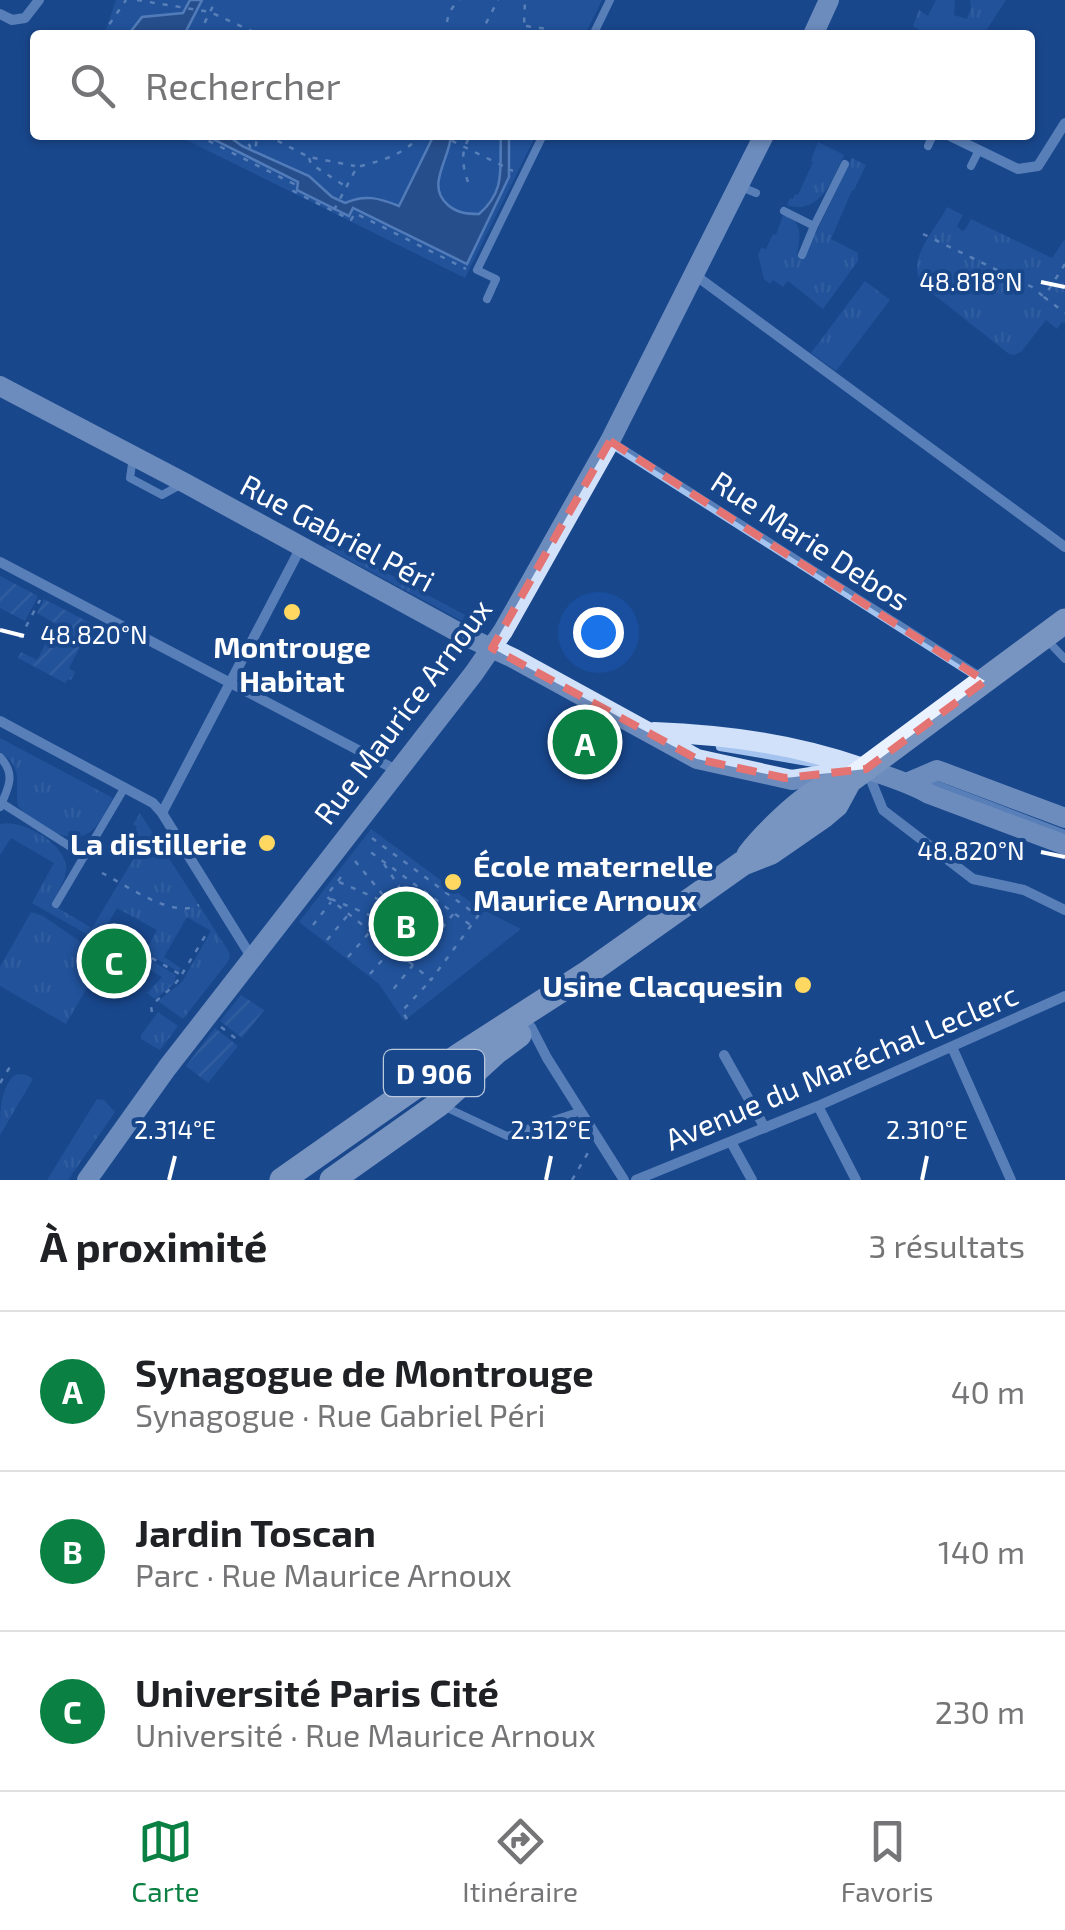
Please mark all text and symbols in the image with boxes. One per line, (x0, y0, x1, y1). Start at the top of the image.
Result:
search box (30, 30, 1035, 140)
icon: search (65, 58, 120, 113)
text: Rechercher (145, 62, 341, 108)
text: 48.818°N (919, 266, 1023, 296)
street label: Rue Marie Debos (705, 463, 917, 617)
street label: Rue Gabriel Péri (235, 466, 441, 598)
street label: Rue Maurice Arnoux (306, 591, 498, 831)
marker: Montrouge Habitat (281, 601, 303, 623)
your location (573, 607, 624, 658)
text: 48.820°N (40, 619, 148, 649)
place label: Montrouge Habitat (213, 628, 371, 698)
pin: A (552, 704, 618, 780)
place label: La distillerie (70, 825, 247, 861)
marker: La distillerie (256, 832, 278, 854)
text: 48.820°N (917, 835, 1025, 865)
place label: École maternelle Maurice Arnoux (473, 847, 713, 917)
marker: École maternelle Maurice Arnoux (442, 871, 464, 893)
pin: B (374, 886, 438, 962)
pin: C (82, 924, 146, 998)
place label: Usine Clacquesin (542, 967, 783, 1003)
marker: Usine Clacquesin (792, 974, 814, 996)
street label: Avenue du Maréchal Leclerc (659, 975, 1023, 1157)
road number: D 906 (384, 1050, 484, 1096)
text: 2.314°E (134, 1114, 216, 1144)
text: 2.312°E (511, 1114, 591, 1144)
text: 2.310°E (886, 1114, 968, 1144)
text: À proximité (40, 1220, 267, 1270)
text: 3 résultats (868, 1226, 1025, 1264)
text: Synagogue de Montrouge (135, 1349, 594, 1395)
text: A (62, 1372, 83, 1410)
text: 40 m (951, 1372, 1025, 1410)
text: Synagogue · Rue Gabriel Péri (135, 1395, 545, 1433)
text: Jardin Toscan (135, 1509, 376, 1555)
text: B (62, 1532, 83, 1570)
text: 140 m (938, 1532, 1025, 1570)
text: Parc · Rue Maurice Arnoux (135, 1555, 512, 1593)
text: Université Paris Cité (135, 1669, 499, 1715)
text: C (63, 1692, 82, 1730)
text: 230 m (935, 1692, 1025, 1730)
text: Université · Rue Maurice Arnoux (135, 1715, 596, 1753)
tab: Carte (131, 1814, 200, 1908)
tab: Itinéraire (462, 1814, 578, 1908)
tab: Favoris (841, 1814, 934, 1908)

